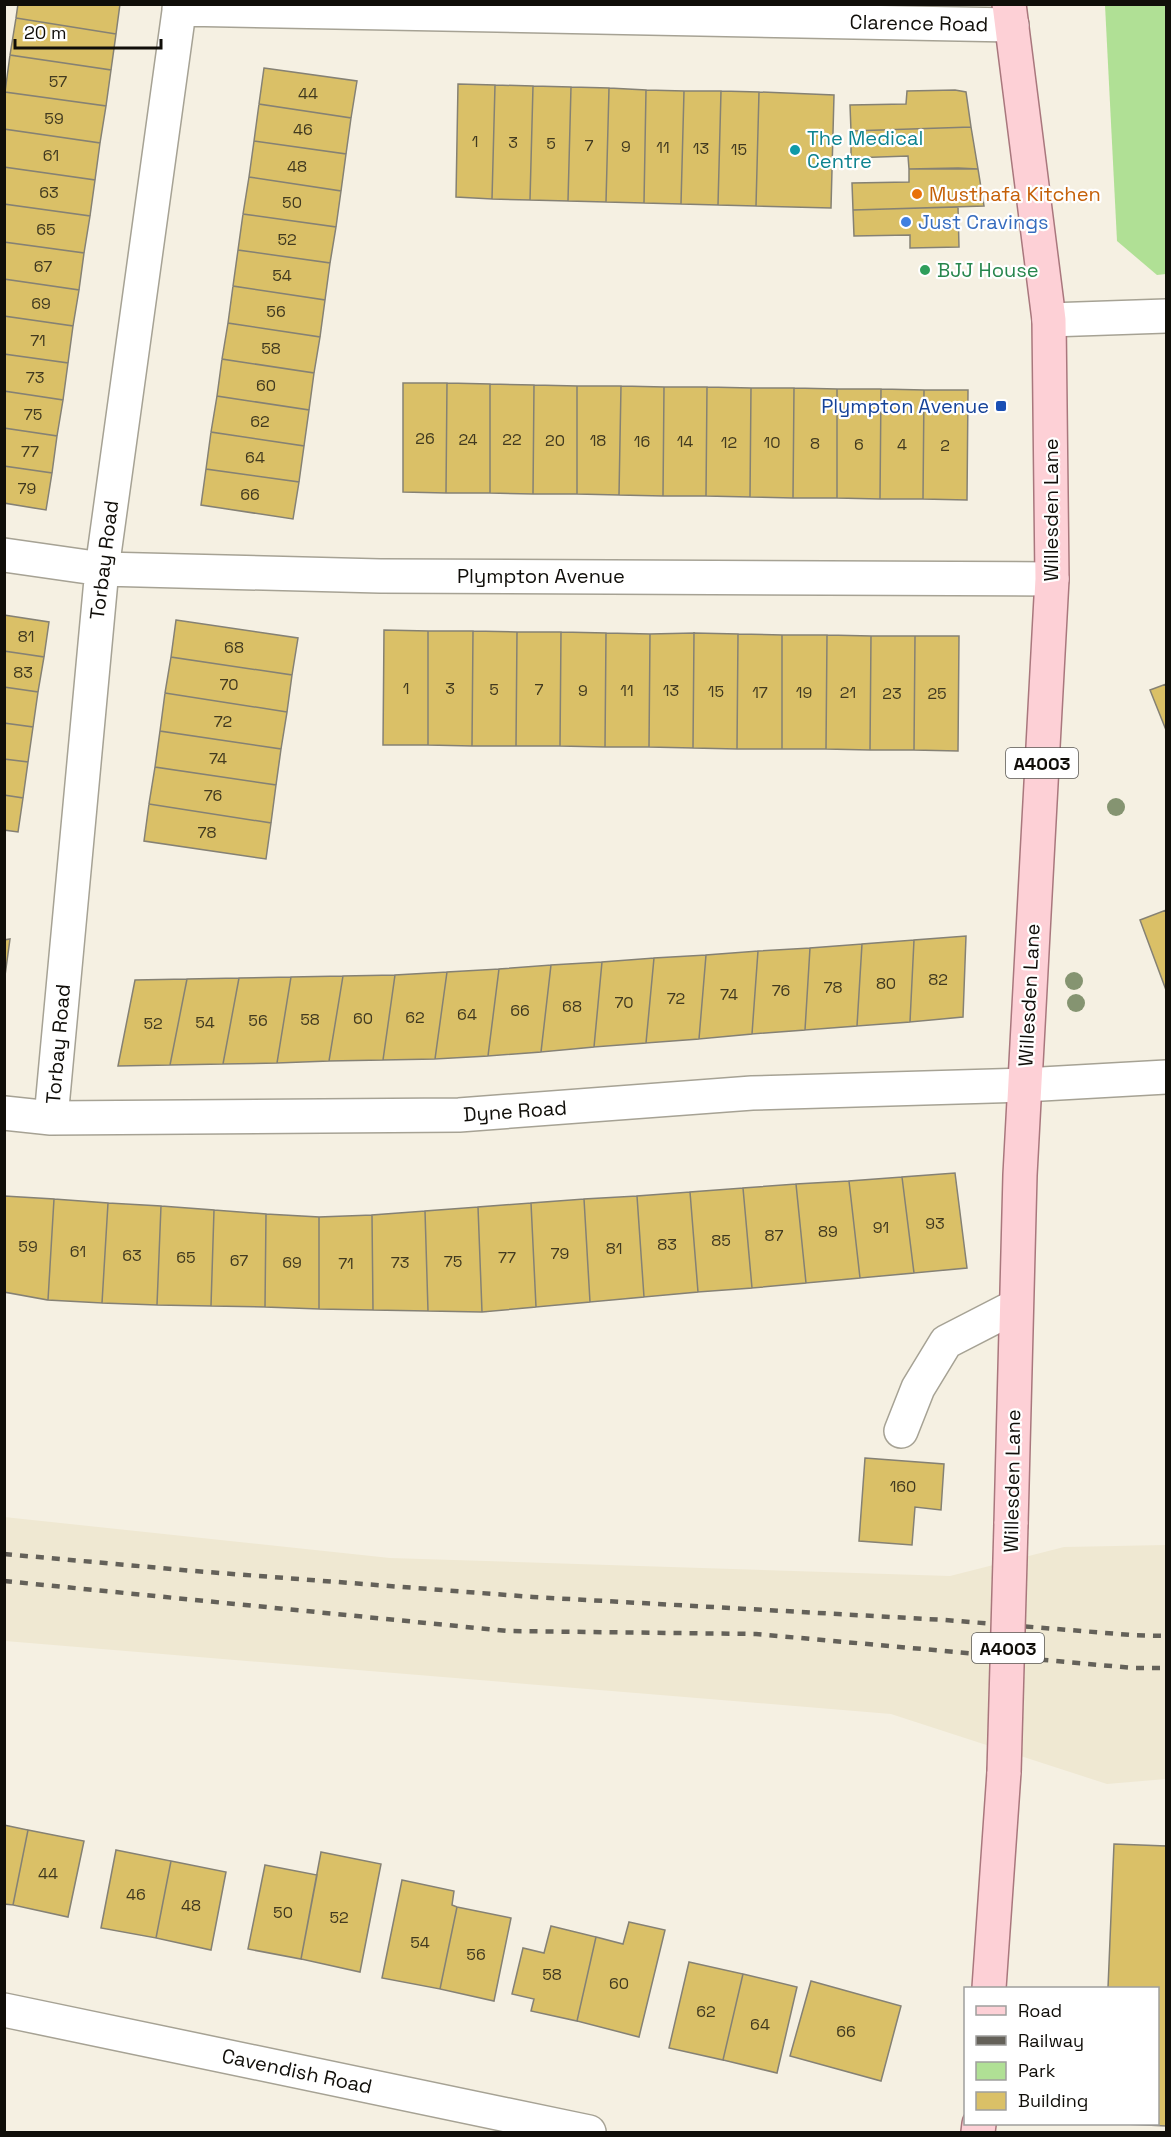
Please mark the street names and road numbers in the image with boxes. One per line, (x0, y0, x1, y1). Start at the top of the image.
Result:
street label: Clarence Road (850, 9, 988, 37)
street label: Willesden Lane (1038, 438, 1064, 582)
street label: Torbay Road (84, 499, 124, 621)
street label: Plympton Avenue (457, 563, 625, 589)
road number: A4003 (1006, 748, 1078, 778)
street label: Willesden Lane (1012, 923, 1046, 1067)
street label: Torbay Road (40, 983, 76, 1105)
street label: Dyne Road (462, 1094, 568, 1128)
street label: Willesden Lane (998, 1409, 1026, 1553)
road number: A4003 (972, 1633, 1044, 1663)
street label: Cavendish Road (219, 2042, 375, 2100)

